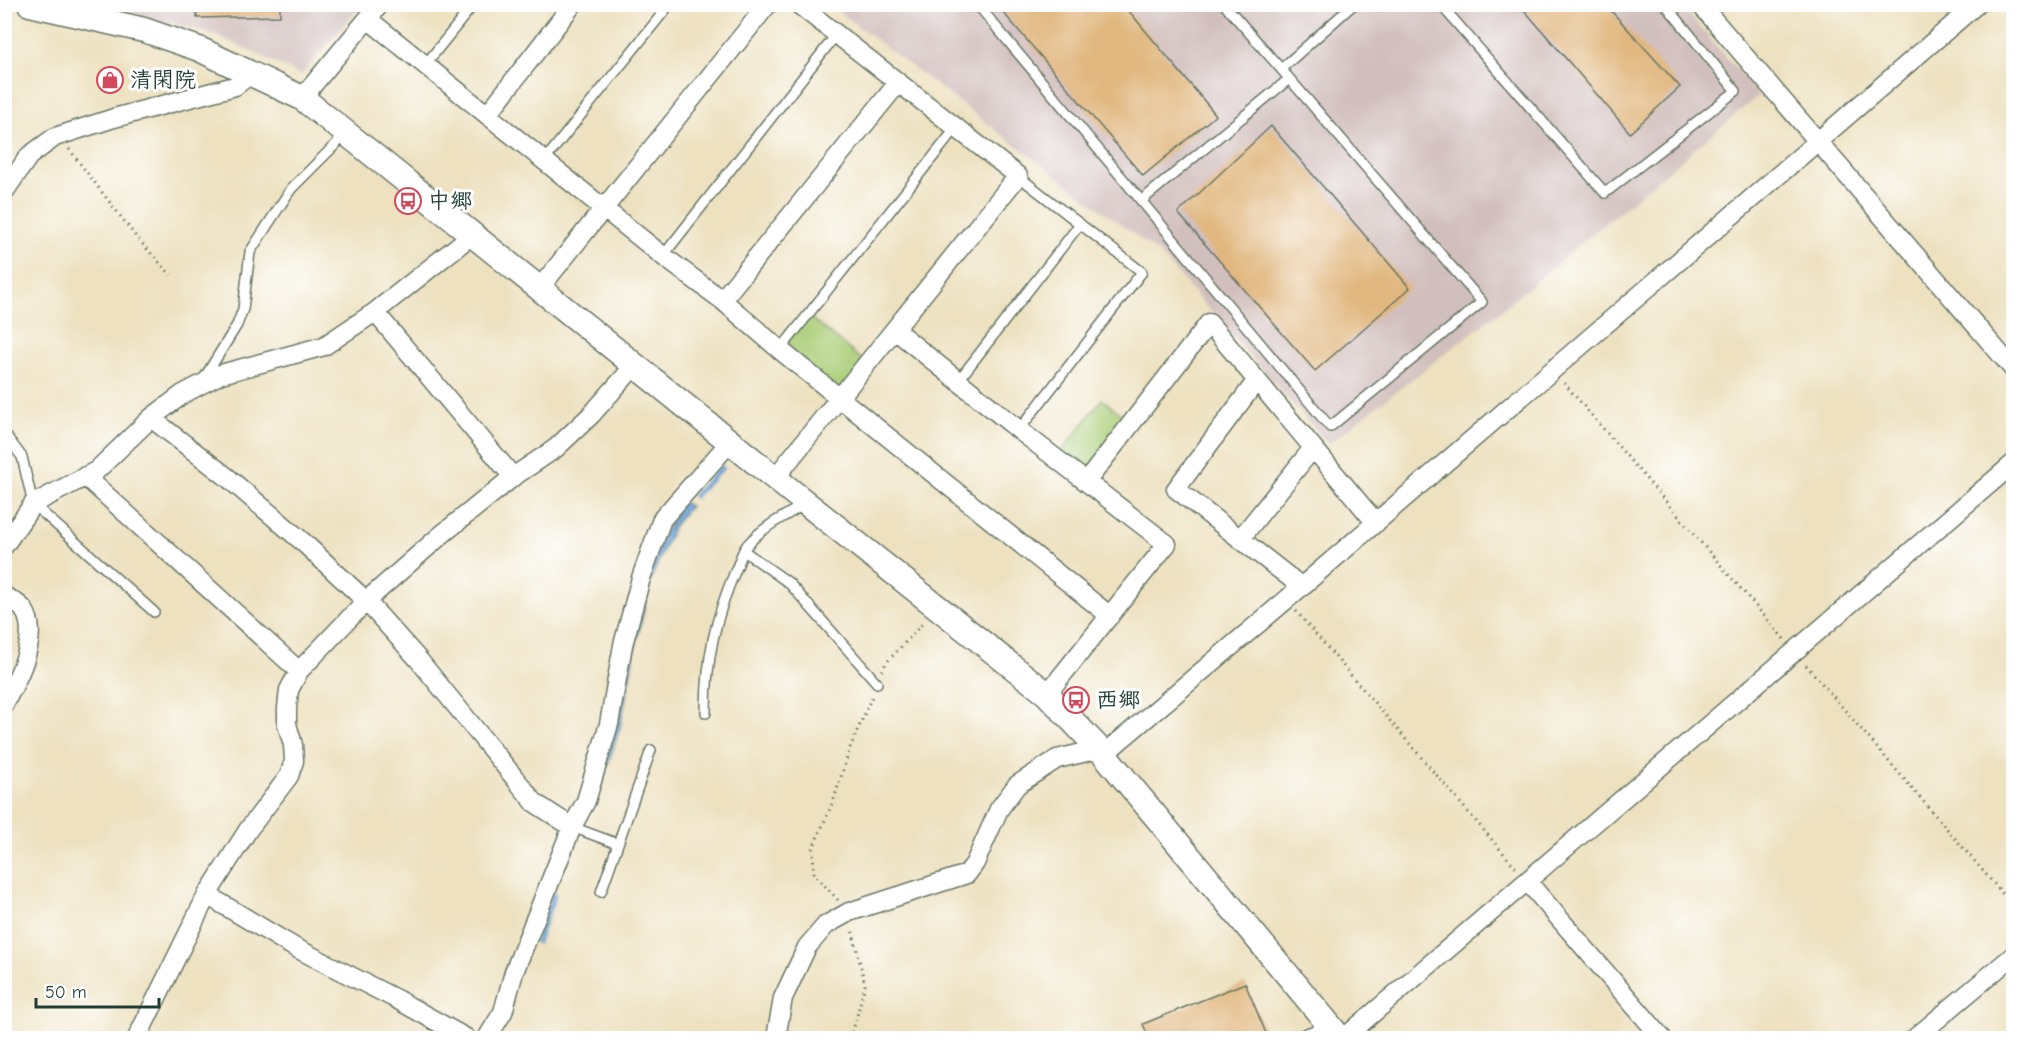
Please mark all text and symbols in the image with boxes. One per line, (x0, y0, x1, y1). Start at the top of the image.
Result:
shop icon: 清閑院 (95, 65, 125, 95)
place label: 清閑院 (130, 67, 196, 93)
bus stop icon: 中郷 (393, 186, 423, 216)
place label: 中郷 (428, 188, 472, 214)
bus stop icon: 西郷 (1061, 685, 1091, 715)
place label: 西郷 (1096, 687, 1140, 713)
scale bar (36, 971, 159, 1009)
text: 50 m (45, 982, 87, 1003)

